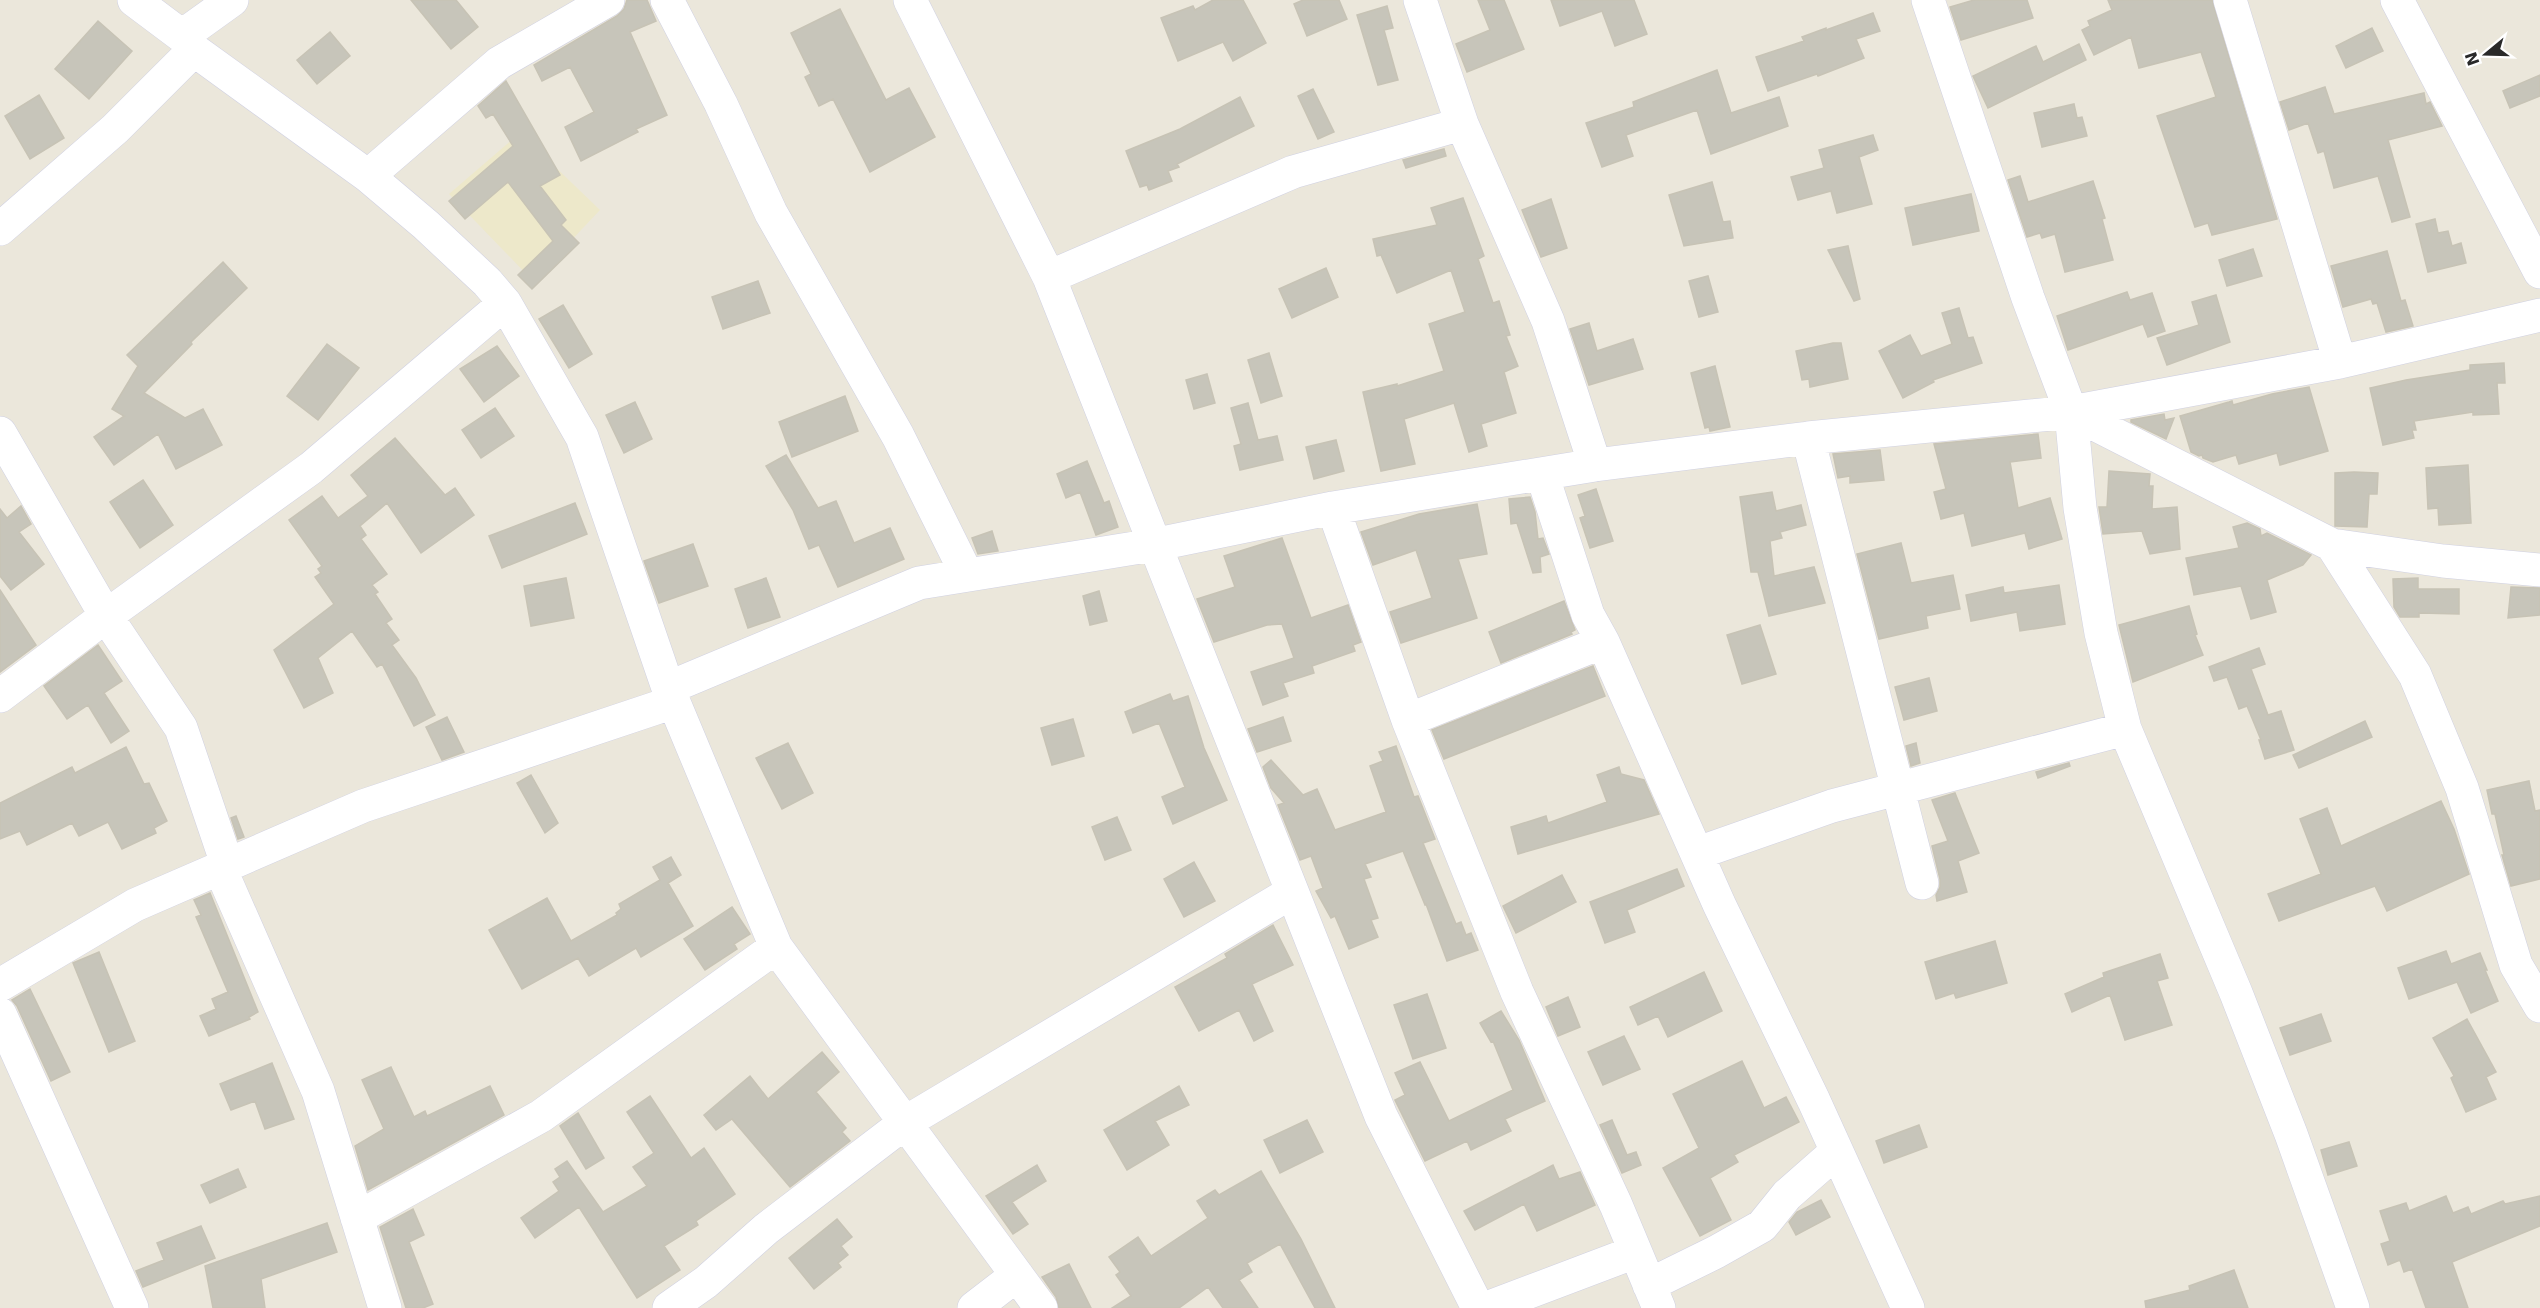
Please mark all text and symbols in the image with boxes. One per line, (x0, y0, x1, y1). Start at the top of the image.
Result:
north arrow (2456, 24, 2516, 84)
text: N (2461, 49, 2483, 68)

